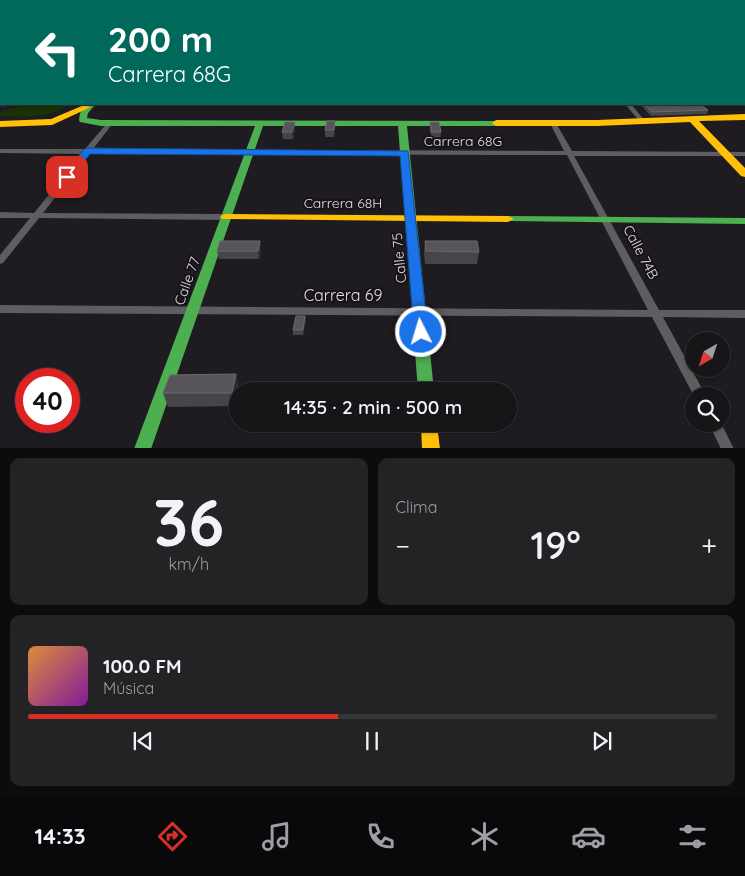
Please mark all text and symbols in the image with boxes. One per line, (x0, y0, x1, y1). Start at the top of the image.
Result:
text: 200 m (108, 17, 213, 61)
icon: left (25, 20, 90, 85)
text: Carrera 68G (108, 60, 231, 88)
street label: Carrera 68G (424, 132, 502, 150)
pin (46, 156, 88, 198)
icon: arrive (53, 163, 81, 191)
street label: Carrera 68H (304, 194, 382, 212)
street label: Calle 74B (619, 222, 663, 282)
street label: Calle 75 (388, 232, 410, 284)
street label: Calle 77 (170, 254, 204, 308)
street label: Carrera 69 (304, 285, 382, 305)
position arrow (394, 305, 446, 357)
north arrow (685, 332, 730, 378)
map controls (685, 332, 730, 432)
speed limit sign: 40 (15, 368, 80, 433)
button: search (685, 387, 730, 432)
text: 14:35 · 2 min · 500 m (284, 395, 462, 419)
text: 36 (153, 481, 224, 562)
text: Clima (396, 497, 437, 517)
text: 19° (531, 521, 581, 569)
text: − (396, 528, 410, 563)
text: + (701, 528, 717, 563)
text: km/h (168, 554, 209, 574)
text: 100.0 FM (103, 654, 182, 678)
text: Música (103, 678, 154, 698)
icon: previous (129, 727, 157, 755)
icon: pause (358, 727, 386, 755)
icon: next (588, 727, 616, 755)
icon: directions (155, 819, 190, 854)
icon: music (259, 819, 294, 854)
icon: phone (363, 819, 398, 854)
icon: climate (467, 819, 502, 854)
icon: car (571, 819, 606, 854)
icon: filters (675, 819, 710, 854)
text: 14:33 (35, 822, 86, 850)

